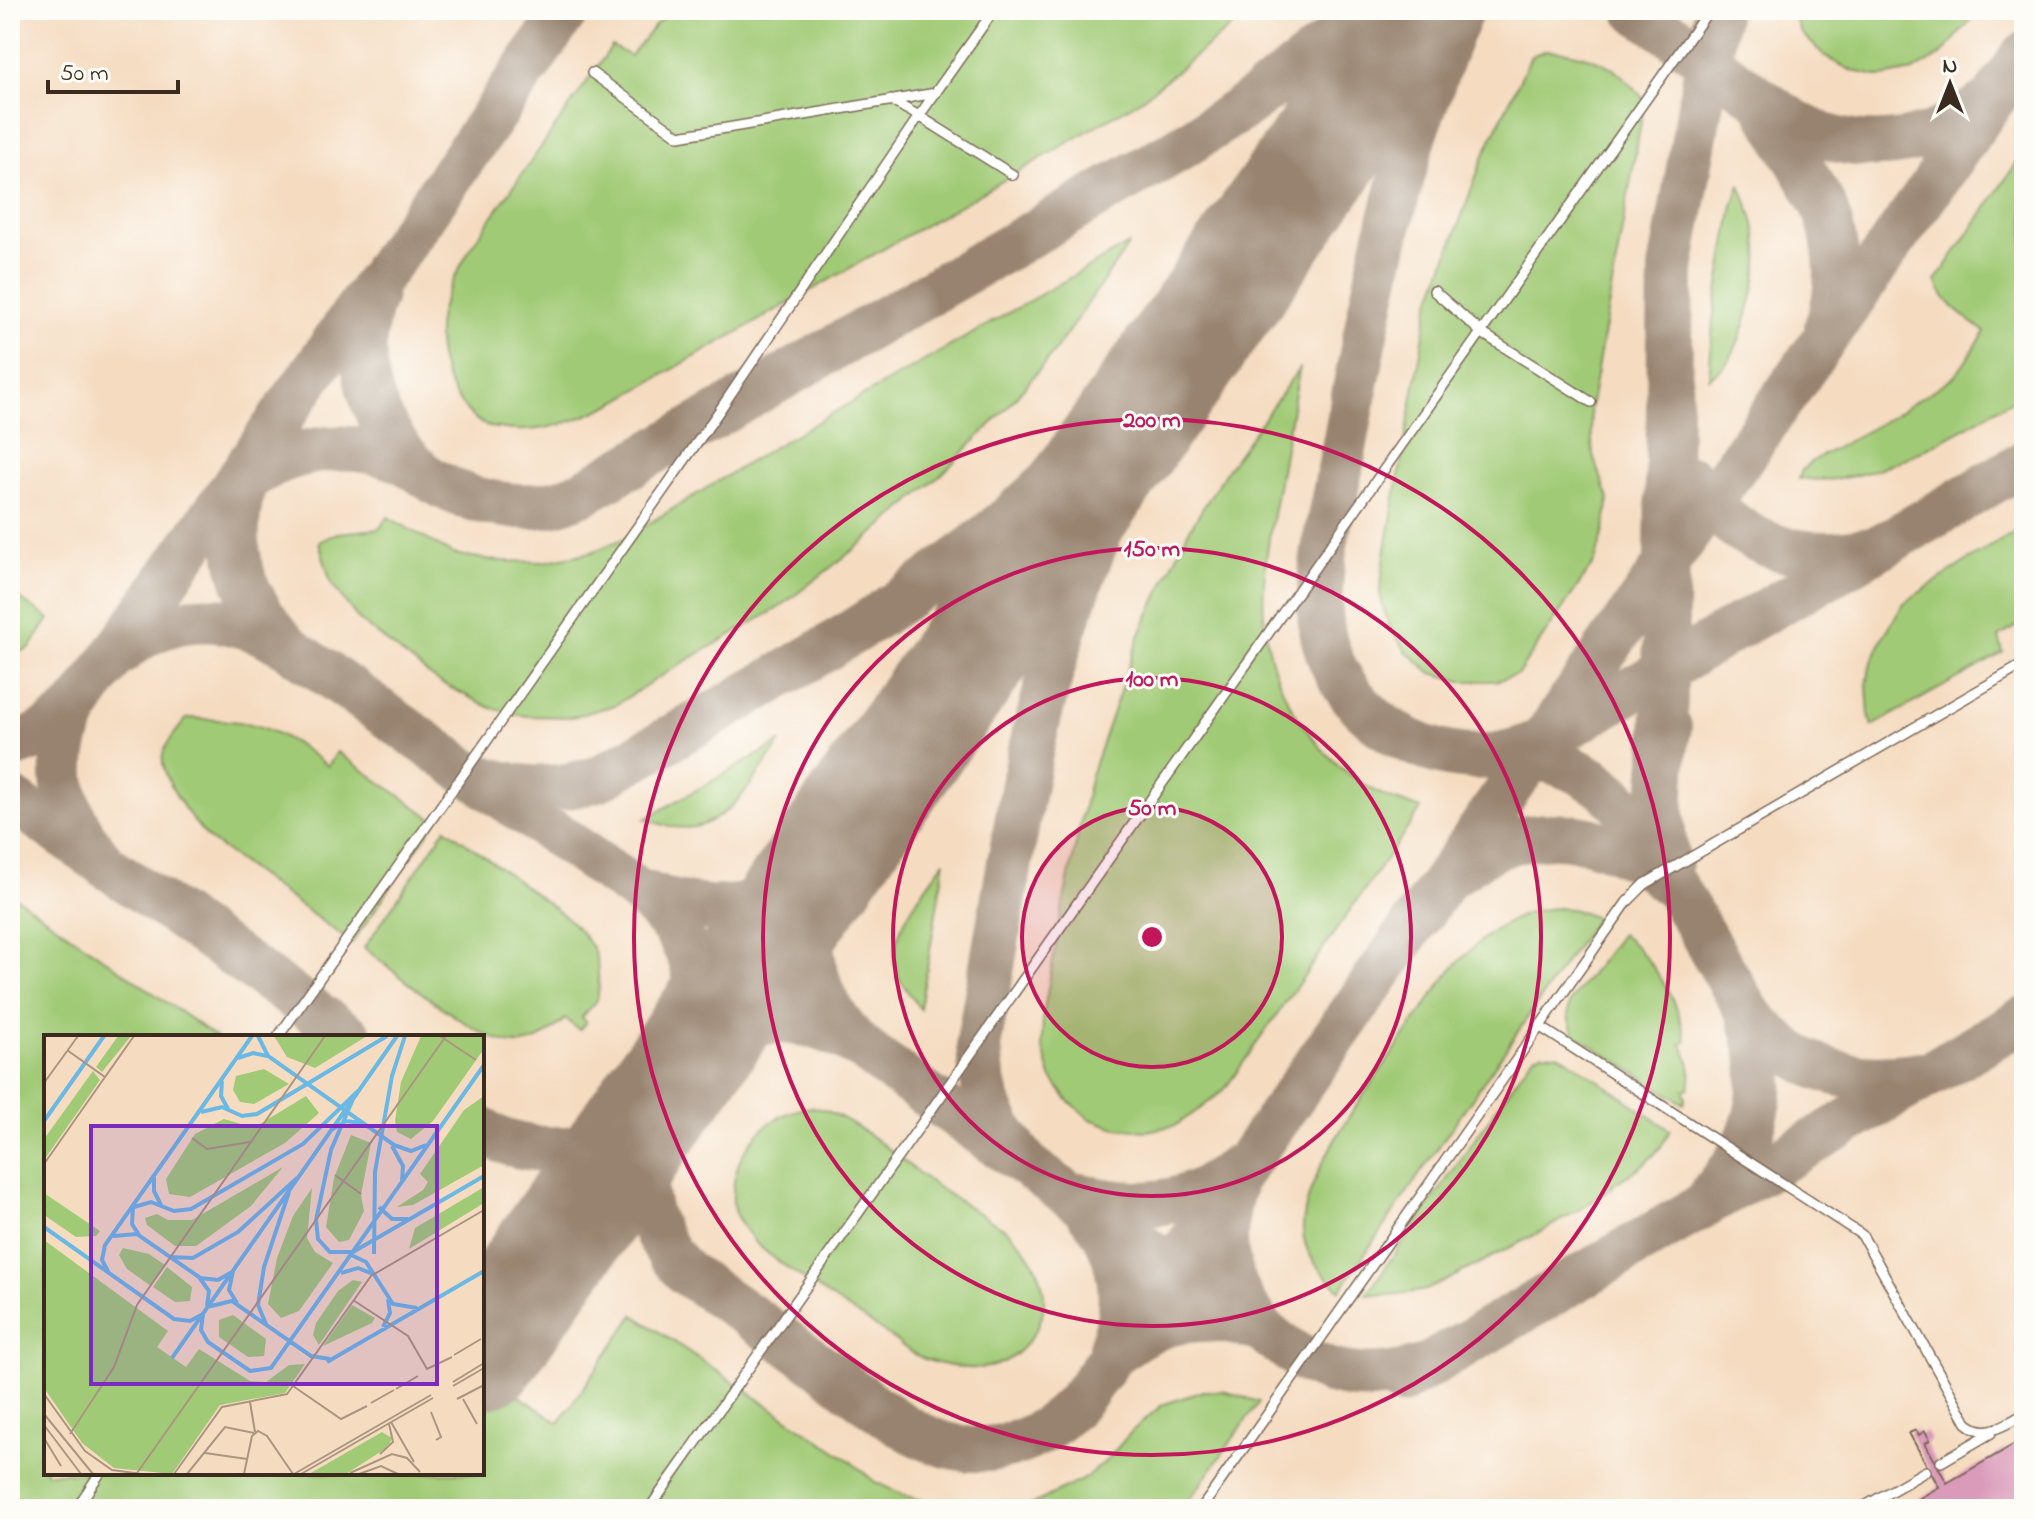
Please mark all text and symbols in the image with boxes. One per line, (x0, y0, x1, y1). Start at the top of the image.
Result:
scale bar (48, 44, 178, 94)
north arrow (1910, 44, 1990, 124)
text: N (1943, 51, 1957, 83)
text: 50 m (60, 57, 109, 92)
text: 200 m (1122, 404, 1181, 439)
text: 150 m (1124, 533, 1181, 568)
text: 100 m (1126, 663, 1179, 698)
text: 50 m (1128, 792, 1177, 827)
centre of rings (1138, 923, 1166, 951)
inset map (44, 1035, 484, 1475)

